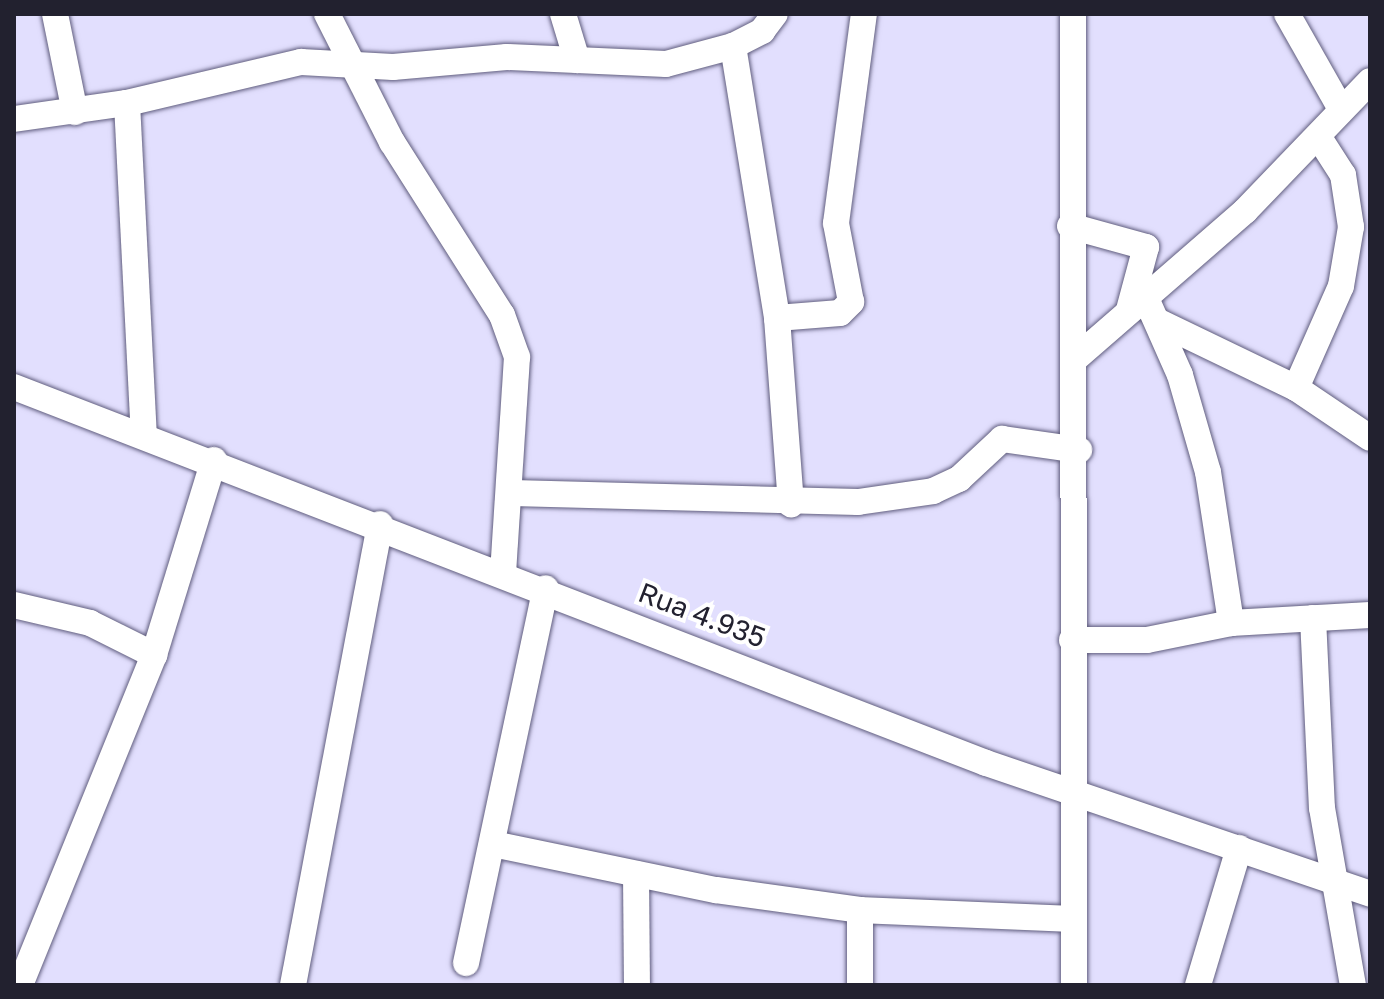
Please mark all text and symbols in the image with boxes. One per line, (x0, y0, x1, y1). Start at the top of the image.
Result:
street label: Rua 4.935 (634, 575, 770, 655)

